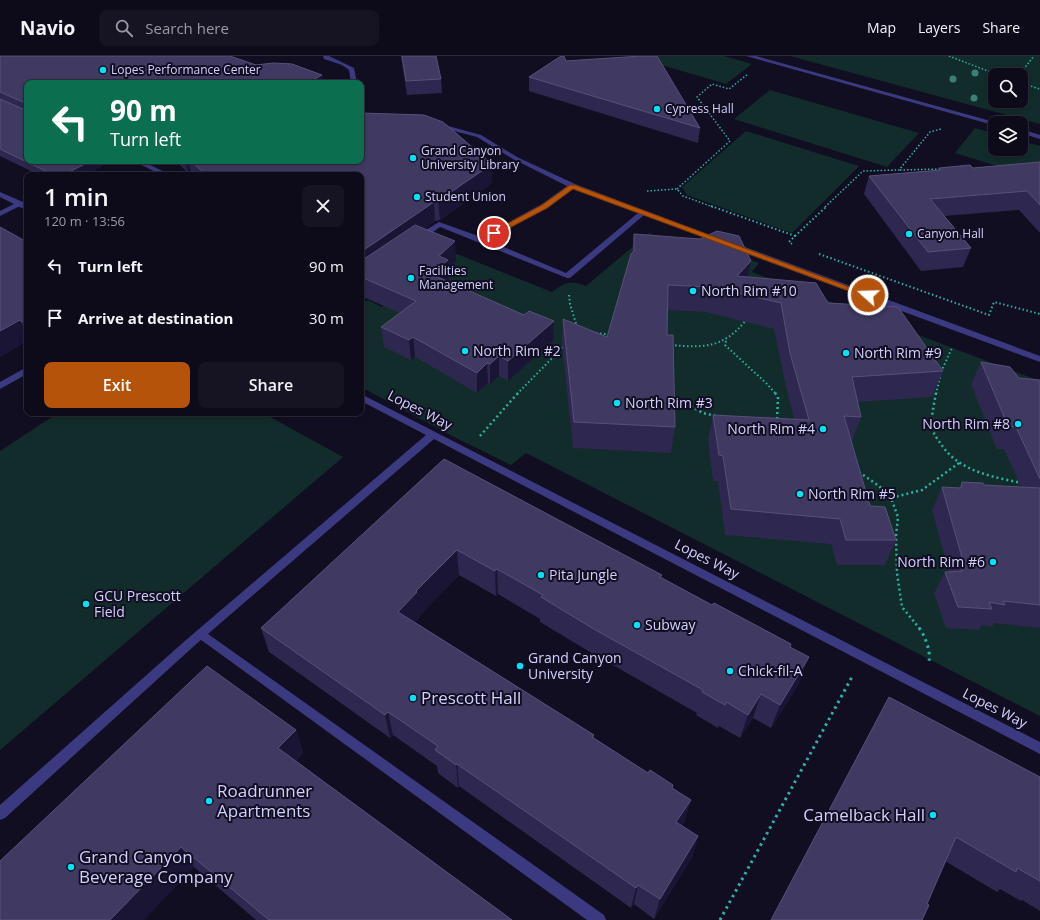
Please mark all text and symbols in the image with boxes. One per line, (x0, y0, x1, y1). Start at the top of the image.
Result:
search box (99, 10, 379, 46)
text: Navio (20, 15, 75, 41)
icon: search (113, 17, 135, 39)
text: Search here (145, 18, 229, 38)
text: Map (867, 18, 896, 37)
text: Layers (918, 18, 960, 37)
text: Share (982, 18, 1020, 37)
place label: Lopes Performance Center (111, 61, 261, 78)
marker: Lopes Performance Center (98, 65, 108, 75)
map controls (988, 68, 1028, 156)
button: search (988, 68, 1028, 108)
text: 90 m (110, 91, 177, 129)
icon: left (44, 96, 96, 148)
place label: Cypress Hall (665, 100, 734, 117)
marker: Cypress Hall (652, 104, 662, 114)
button: layers (988, 116, 1028, 156)
text: Turn left (110, 127, 181, 151)
place label: Grand Canyon University Library (421, 142, 520, 173)
marker: Grand Canyon University Library (408, 153, 418, 163)
text: 1 min (44, 180, 109, 213)
button: close (302, 185, 344, 227)
place label: Student Union (425, 188, 506, 205)
marker: Student Union (412, 192, 422, 202)
text: 120 m · 13:56 (44, 212, 125, 230)
pin (477, 216, 511, 250)
icon: arrive (483, 222, 505, 244)
place label: Canyon Hall (917, 225, 984, 242)
marker: Canyon Hall (904, 229, 914, 239)
icon: left (44, 255, 66, 277)
text: Turn left (78, 256, 143, 276)
text: 90 m (309, 256, 344, 276)
place label: Facilities Management (419, 262, 493, 293)
marker: Facilities Management (406, 273, 416, 283)
position arrow (847, 274, 889, 316)
place label: North Rim #10 (701, 281, 797, 300)
marker: North Rim #10 (688, 286, 698, 296)
icon: arrive (44, 307, 66, 329)
text: Arrive at destination (78, 308, 233, 328)
text: 30 m (309, 308, 344, 328)
place label: North Rim #2 (473, 341, 561, 360)
place label: North Rim #9 (854, 343, 942, 362)
marker: North Rim #2 (460, 346, 470, 356)
marker: North Rim #9 (841, 348, 851, 358)
button: Exit (44, 362, 190, 408)
button: Share (198, 362, 344, 408)
street label: Lopes Way (385, 385, 457, 434)
place label: North Rim #3 (625, 393, 713, 412)
marker: North Rim #3 (612, 398, 622, 408)
place label: North Rim #8 (922, 414, 1010, 433)
place label: North Rim #4 (727, 419, 815, 438)
marker: North Rim #8 (1013, 419, 1023, 429)
marker: North Rim #4 (818, 424, 828, 434)
place label: North Rim #5 (808, 484, 896, 503)
marker: North Rim #5 (795, 489, 805, 499)
street label: Lopes Way (672, 534, 744, 583)
place label: North Rim #6 (897, 552, 985, 571)
marker: North Rim #6 (988, 557, 998, 567)
place label: Pita Jungle (549, 565, 617, 584)
marker: Pita Jungle (536, 570, 546, 580)
place label: GCU Prescott Field (94, 586, 181, 621)
marker: GCU Prescott Field (81, 599, 91, 609)
place label: Subway (645, 615, 696, 634)
marker: Subway (632, 620, 642, 630)
place label: Grand Canyon University (528, 648, 622, 683)
marker: Grand Canyon University (515, 661, 525, 671)
place label: Chick-fil-A (738, 661, 803, 680)
marker: Chick-fil-A (725, 666, 735, 676)
street label: Lopes Way (960, 683, 1032, 732)
place label: Prescott Hall (421, 686, 521, 709)
marker: Prescott Hall (408, 693, 418, 703)
place label: Roadrunner Apartments (217, 779, 312, 822)
marker: Roadrunner Apartments (204, 796, 214, 806)
place label: Camelback Hall (803, 803, 925, 826)
marker: Camelback Hall (928, 810, 938, 820)
place label: Grand Canyon Beverage Company (79, 845, 233, 888)
marker: Grand Canyon Beverage Company (66, 862, 76, 872)

